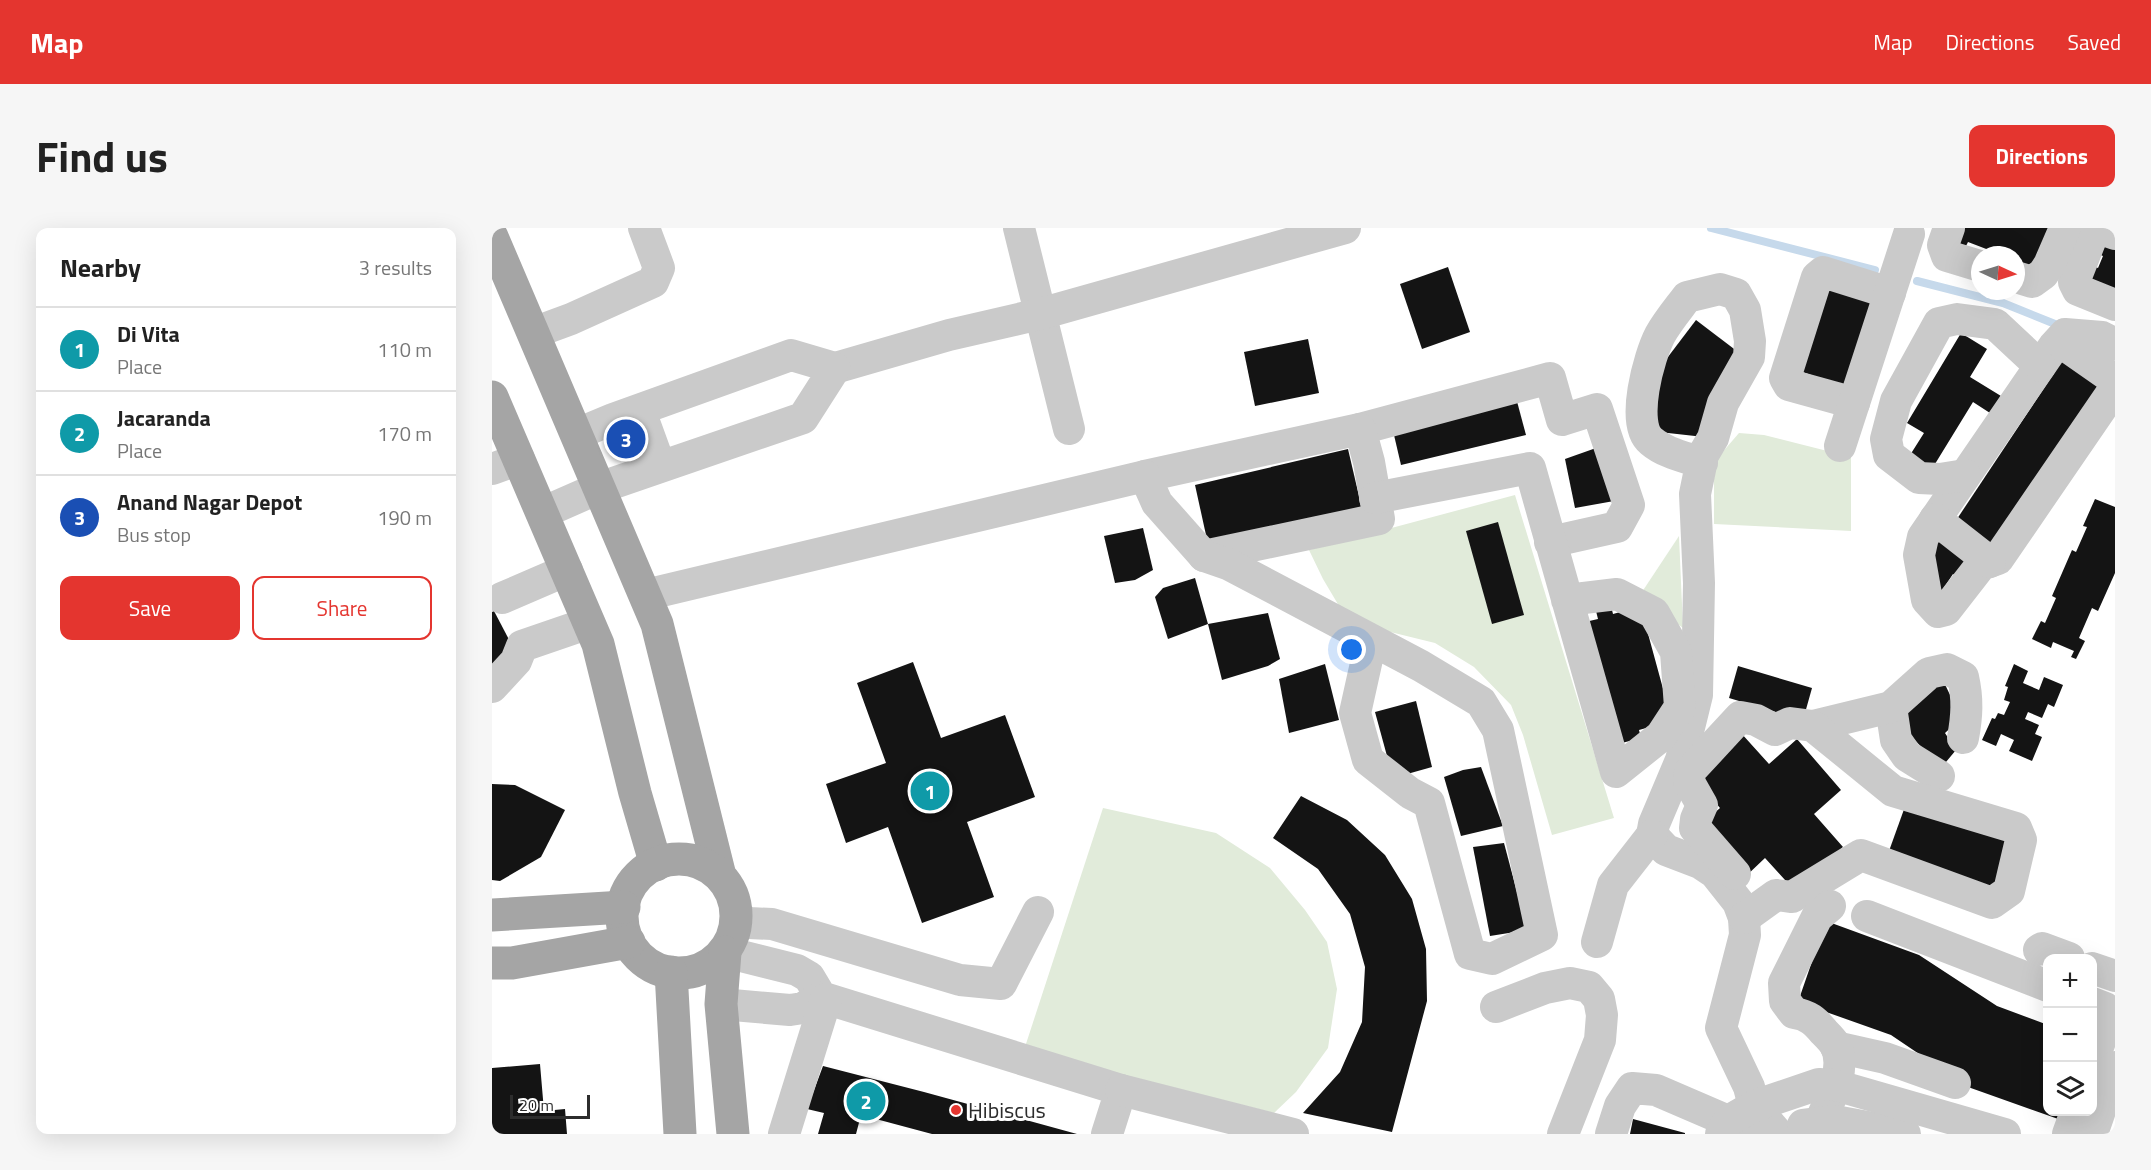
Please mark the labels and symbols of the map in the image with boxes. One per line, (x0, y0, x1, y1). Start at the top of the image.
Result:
north arrow (1971, 246, 2025, 300)
pin: 3 (606, 416, 646, 462)
your location (1337, 635, 1366, 664)
pin: 1 (910, 768, 950, 814)
pin: 2 (846, 1078, 886, 1124)
scale bar (510, 1092, 590, 1120)
place label: Hibiscus (968, 1093, 1046, 1127)
marker: Hibiscus (949, 1103, 963, 1117)

